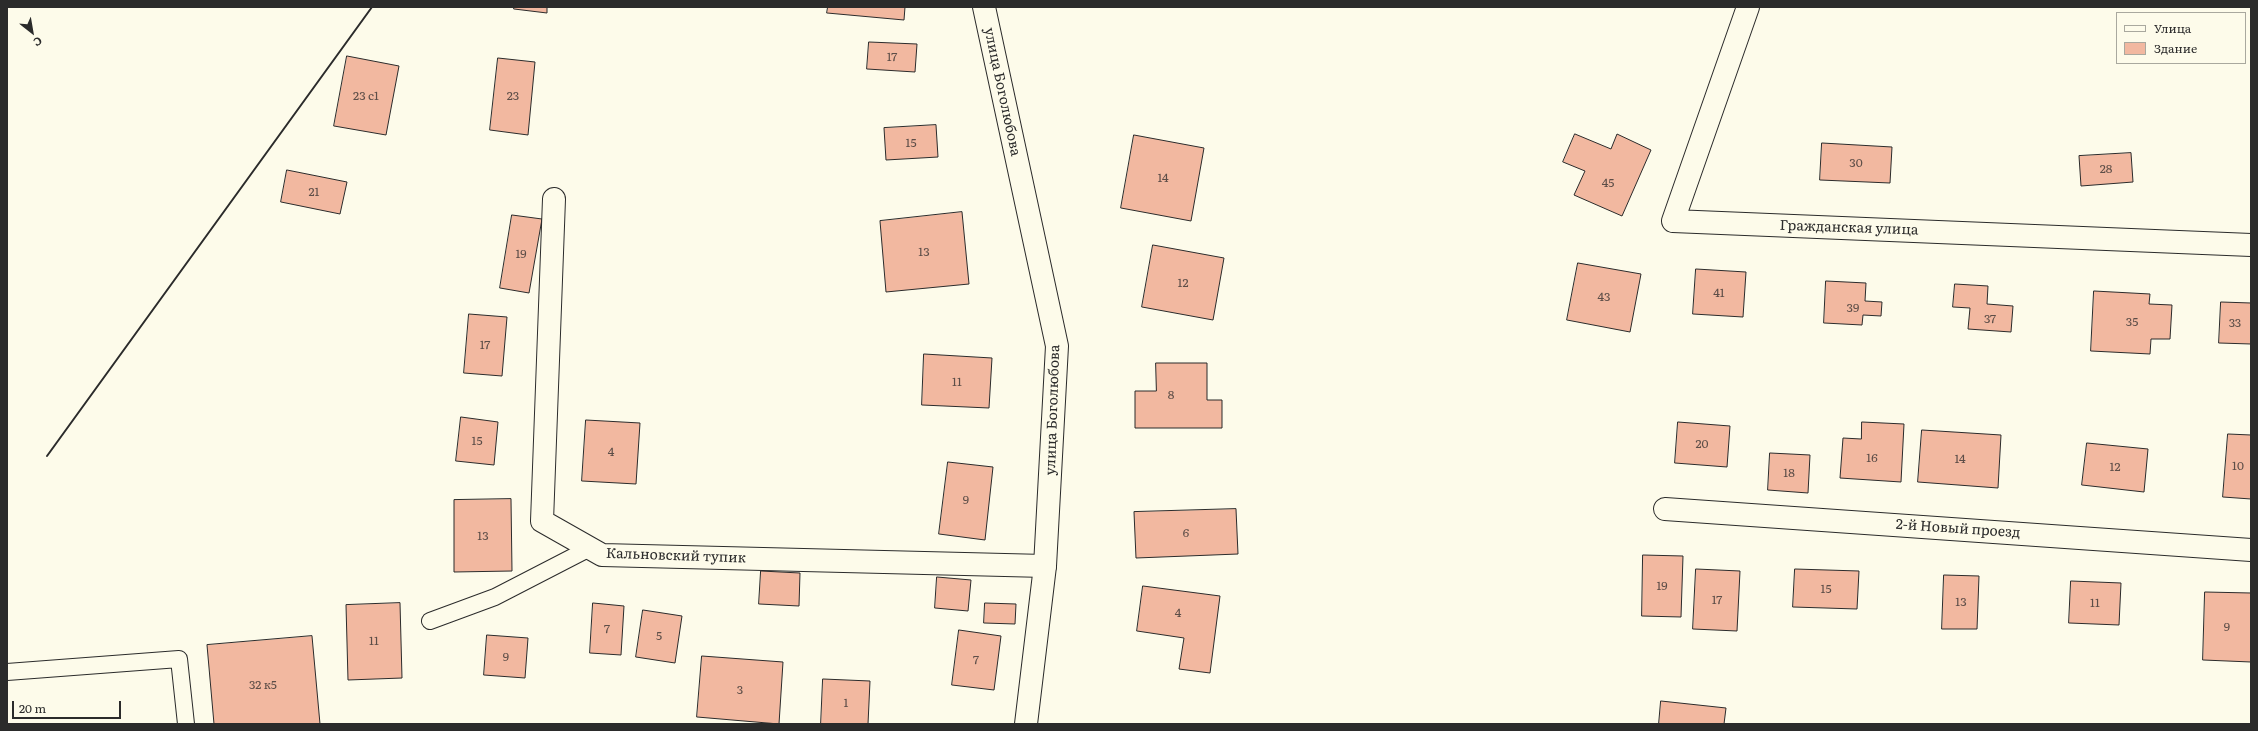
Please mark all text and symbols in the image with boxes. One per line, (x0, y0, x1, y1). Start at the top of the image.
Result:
north arrow (12, 12, 52, 52)
legend (2116, 12, 2246, 64)
text: Улица (2154, 19, 2191, 37)
street label: улица Боголюбова (980, 26, 1024, 158)
text: С (31, 33, 46, 51)
text: Здание (2154, 39, 2197, 57)
house number: 17 (887, 50, 897, 64)
house number: 23 с1 (353, 89, 379, 103)
house number: 23 (507, 89, 519, 103)
house number: 15 (906, 136, 916, 150)
house number: 30 (1849, 156, 1863, 170)
house number: 28 (2100, 162, 2112, 176)
house number: 14 (1157, 171, 1169, 185)
house number: 45 (1602, 176, 1614, 190)
house number: 21 (309, 185, 319, 199)
street label: Гражданская улица (1779, 217, 1919, 239)
house number: 13 (918, 245, 930, 259)
house number: 19 (515, 247, 527, 261)
house number: 12 (1178, 276, 1188, 290)
house number: 41 (1713, 286, 1725, 300)
house number: 43 (1597, 290, 1611, 304)
house number: 39 (1847, 301, 1859, 315)
house number: 37 (1984, 312, 1996, 326)
house number: 35 (2126, 315, 2138, 329)
house number: 33 (2229, 316, 2241, 330)
house number: 17 (480, 338, 490, 352)
street label: улица Боголюбова (1042, 344, 1064, 476)
house number: 11 (952, 375, 962, 389)
house number: 8 (1168, 388, 1174, 402)
house number: 15 (472, 434, 482, 448)
house number: 20 (1695, 437, 1709, 451)
house number: 4 (608, 445, 614, 459)
house number: 16 (1866, 451, 1878, 465)
house number: 14 (1954, 452, 1966, 466)
house number: 10 (2232, 459, 2244, 473)
house number: 12 (2110, 460, 2120, 474)
house number: 18 (1783, 466, 1795, 480)
house number: 9 (963, 493, 969, 507)
street label: 2-й Новый проезд (1895, 516, 2021, 542)
house number: 6 (1183, 526, 1189, 540)
house number: 13 (477, 529, 489, 543)
street label: Кальновский тупик (606, 545, 746, 567)
house number: 19 (1656, 579, 1668, 593)
house number: 15 (1821, 582, 1831, 596)
house number: 17 (1712, 593, 1722, 607)
house number: 13 (1955, 595, 1967, 609)
house number: 11 (2090, 596, 2100, 610)
house number: 4 (1175, 606, 1181, 620)
house number: 9 (2224, 620, 2230, 634)
house number: 7 (604, 622, 610, 636)
house number: 5 (656, 629, 662, 643)
house number: 11 (369, 634, 379, 648)
house number: 9 (503, 650, 509, 664)
house number: 7 (973, 653, 979, 667)
house number: 32 к5 (249, 678, 277, 692)
house number: 3 (737, 683, 743, 697)
scale bar (14, 693, 123, 719)
house number: 1 (844, 696, 848, 710)
text: 20 m (19, 699, 46, 717)

